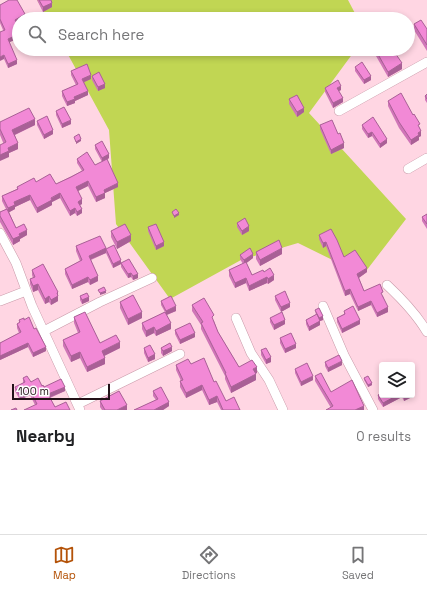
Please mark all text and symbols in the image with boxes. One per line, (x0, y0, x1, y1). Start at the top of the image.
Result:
search box (12, 12, 415, 56)
icon: search (26, 23, 48, 45)
text: Search here (58, 25, 144, 44)
map controls (379, 362, 415, 398)
button: layers (379, 362, 415, 398)
scale bar (12, 382, 110, 401)
text: 100 m (18, 384, 49, 398)
text: Nearby (16, 425, 75, 447)
text: 0 results (356, 428, 411, 445)
tab: Map (53, 544, 76, 582)
tab: Directions (182, 544, 236, 582)
tab: Saved (342, 544, 374, 582)

